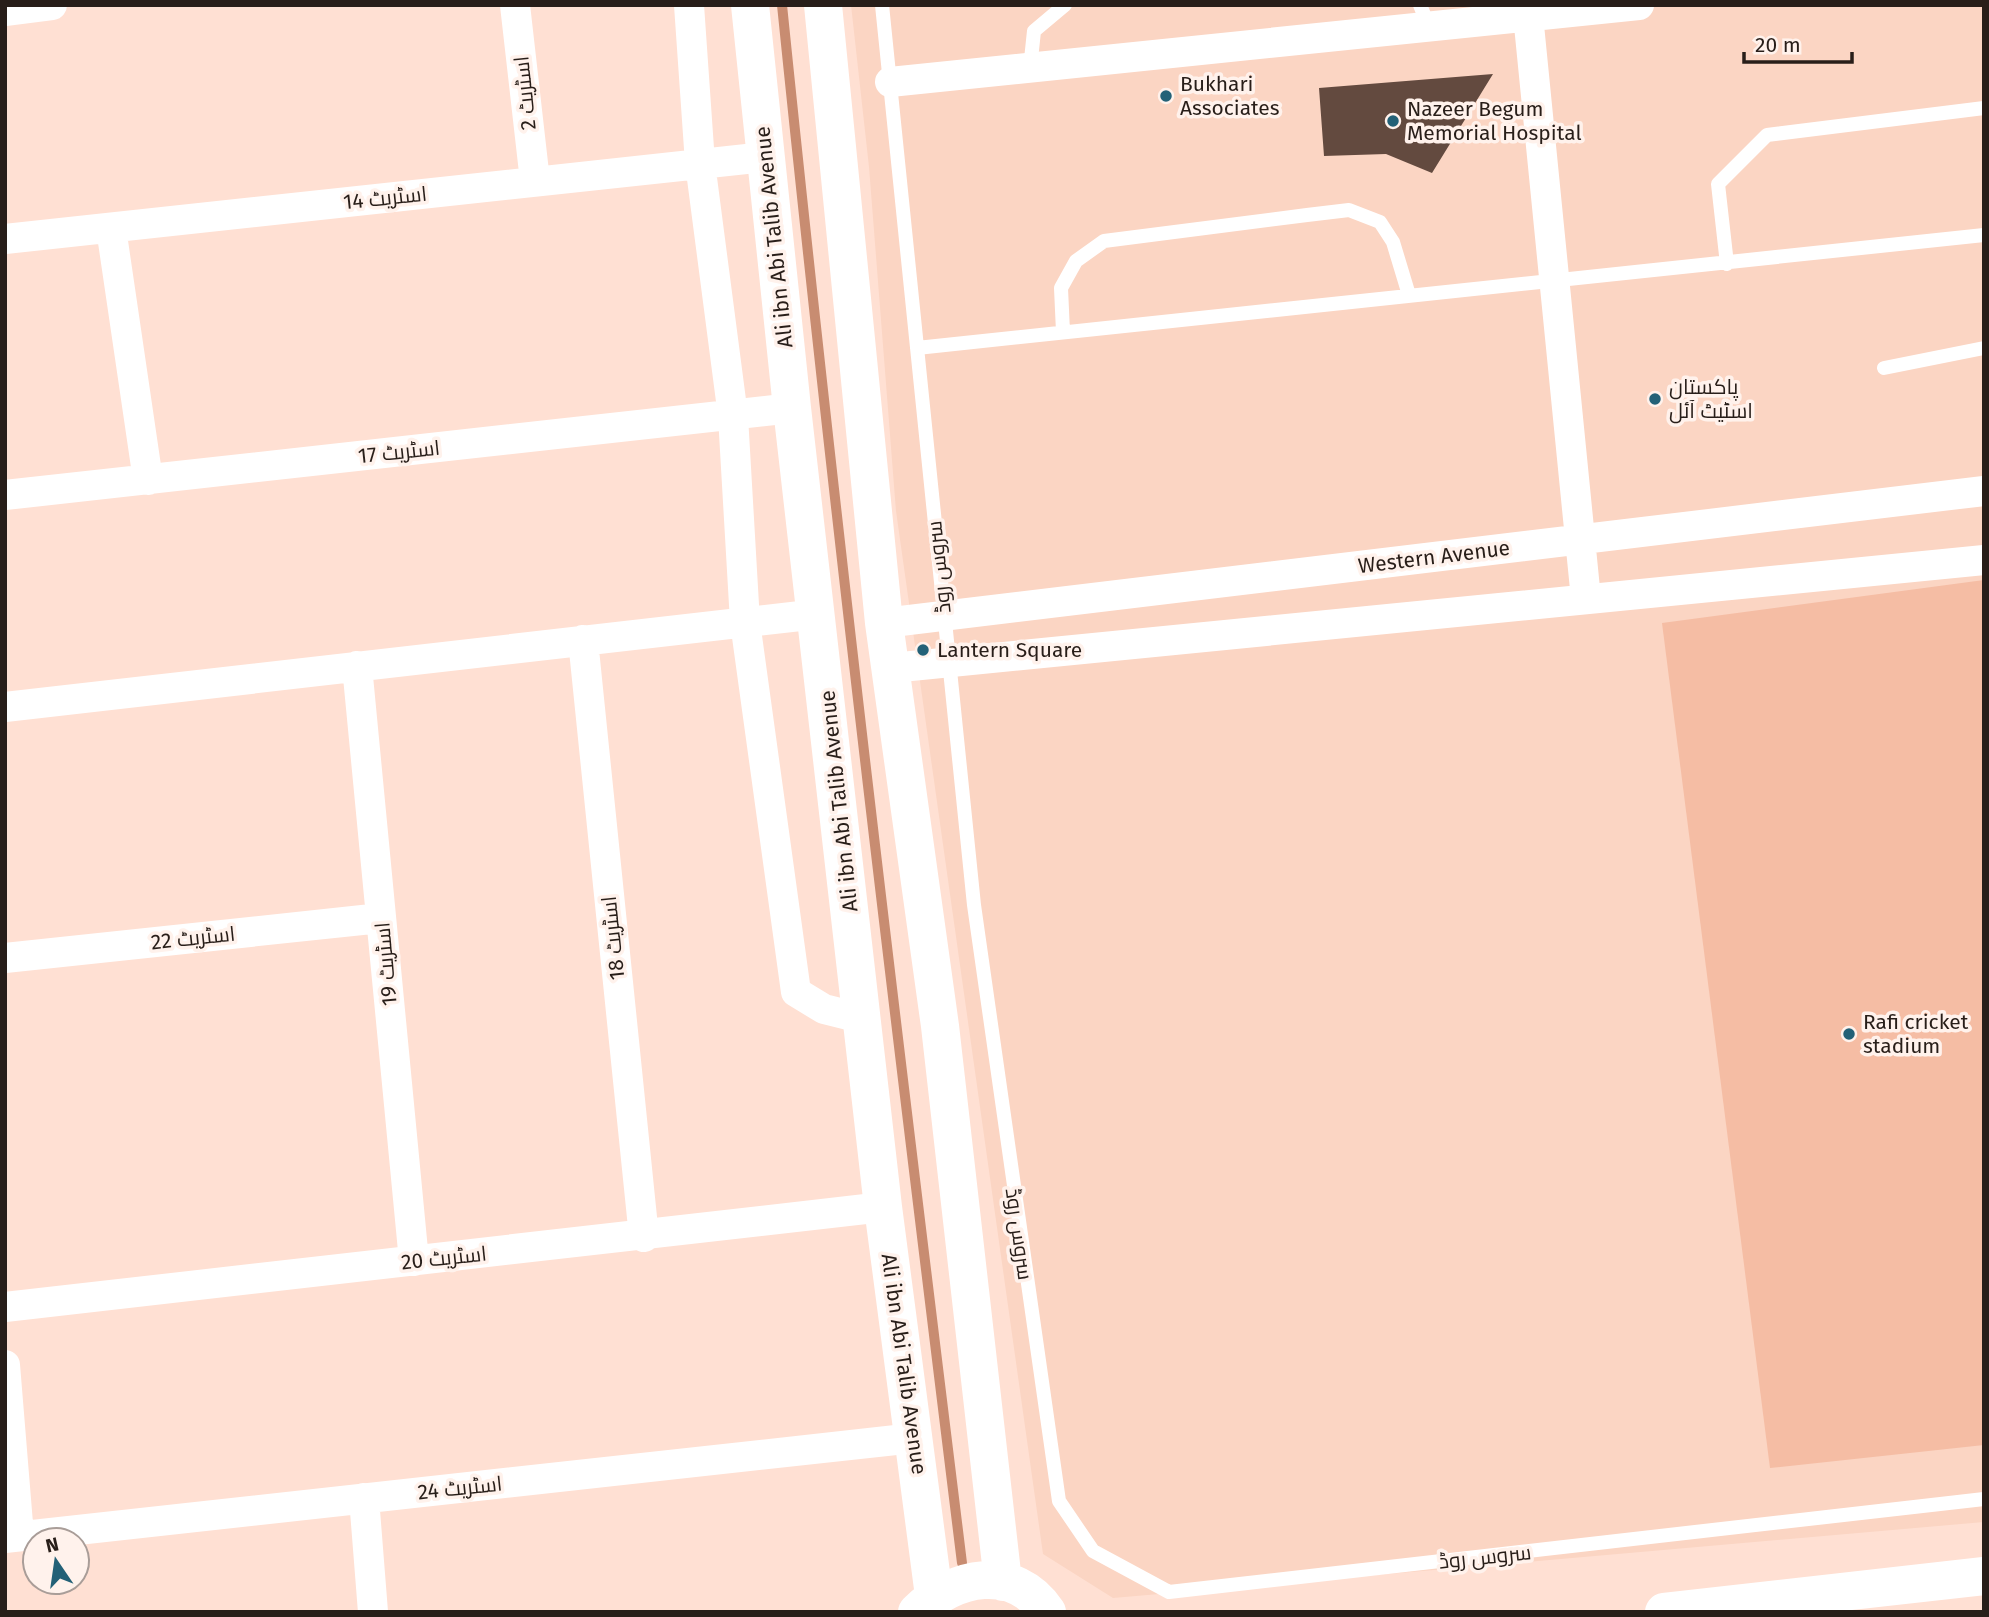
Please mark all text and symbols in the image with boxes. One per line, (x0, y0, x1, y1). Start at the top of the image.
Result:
scale bar (1744, 21, 1853, 65)
text: 20 m (1755, 32, 1801, 58)
street label: اسٹریٹ 2 (508, 55, 542, 131)
place label: Bukhari Associates (1180, 71, 1280, 121)
marker: Bukhari Associates (1158, 88, 1174, 104)
place label: Nazeer Begum Memorial Hospital (1407, 96, 1582, 146)
marker: Nazeer Begum Memorial Hospital (1385, 113, 1401, 129)
street label: Ali ibn Abi Talib Avenue (749, 125, 799, 349)
street label: اسٹریٹ 14 (342, 181, 428, 215)
place label: پاکستان اسٹیٹ آئل (1669, 374, 1753, 424)
marker: پاکستان اسٹیٹ آئل (1647, 391, 1663, 407)
street label: اسٹریٹ 17 (357, 435, 441, 469)
street label: سروس روڈ (921, 519, 957, 615)
street label: Western Avenue (1357, 535, 1511, 579)
place label: Lantern Square (937, 637, 1082, 663)
marker: Lantern Square (915, 642, 931, 658)
street label: Ali ibn Abi Talib Avenue (814, 689, 864, 913)
street label: اسٹریٹ 18 (596, 895, 630, 981)
street label: اسٹریٹ 22 (150, 921, 236, 955)
street label: اسٹریٹ 19 (369, 921, 403, 1007)
place label: Rafi cricket stadium (1863, 1009, 1969, 1059)
marker: Rafi cricket stadium (1841, 1026, 1857, 1042)
street label: سروس روڈ (1000, 1186, 1038, 1282)
street label: اسٹریٹ 20 (400, 1241, 488, 1275)
street label: Ali ibn Abi Talib Avenue (876, 1252, 932, 1476)
street label: اسٹریٹ 24 (416, 1471, 504, 1505)
north arrow (21, 1526, 91, 1596)
text: N (44, 1532, 61, 1558)
street label: سروس روڈ (1437, 1539, 1533, 1575)

